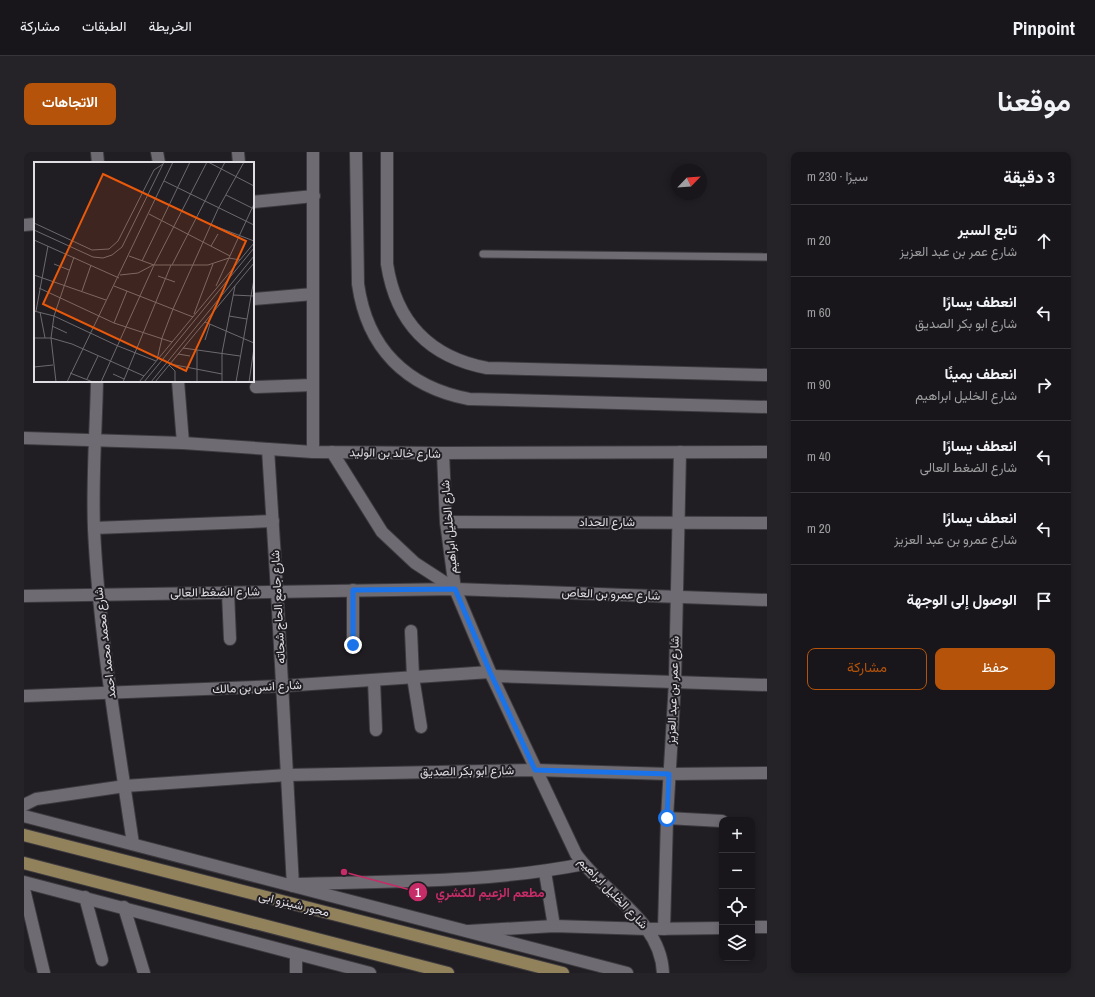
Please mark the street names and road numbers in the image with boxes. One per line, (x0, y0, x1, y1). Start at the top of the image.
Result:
street label: شارع خالد بن الوليد (349, 444, 441, 463)
street label: شارع الخليل ابراهيم (437, 479, 462, 574)
street label: شارع الحداد (579, 514, 635, 531)
street label: شارع جامع الحاج شحاته (267, 550, 290, 664)
street label: شارع الضغط العالى (170, 583, 260, 602)
street label: شارع عمرو بن العاص (561, 584, 661, 605)
street label: شارع محمد محمد احمد (90, 586, 121, 700)
street label: شارع عمر بن عبد العزيز (663, 636, 684, 745)
street label: شارع انس بن مالك (212, 677, 302, 698)
street label: شارع ابو بكر الصديق (420, 762, 514, 781)
street label: شارع الخليل ابراهيم (574, 854, 651, 933)
street label: محور شينزو ابى (257, 887, 331, 921)

